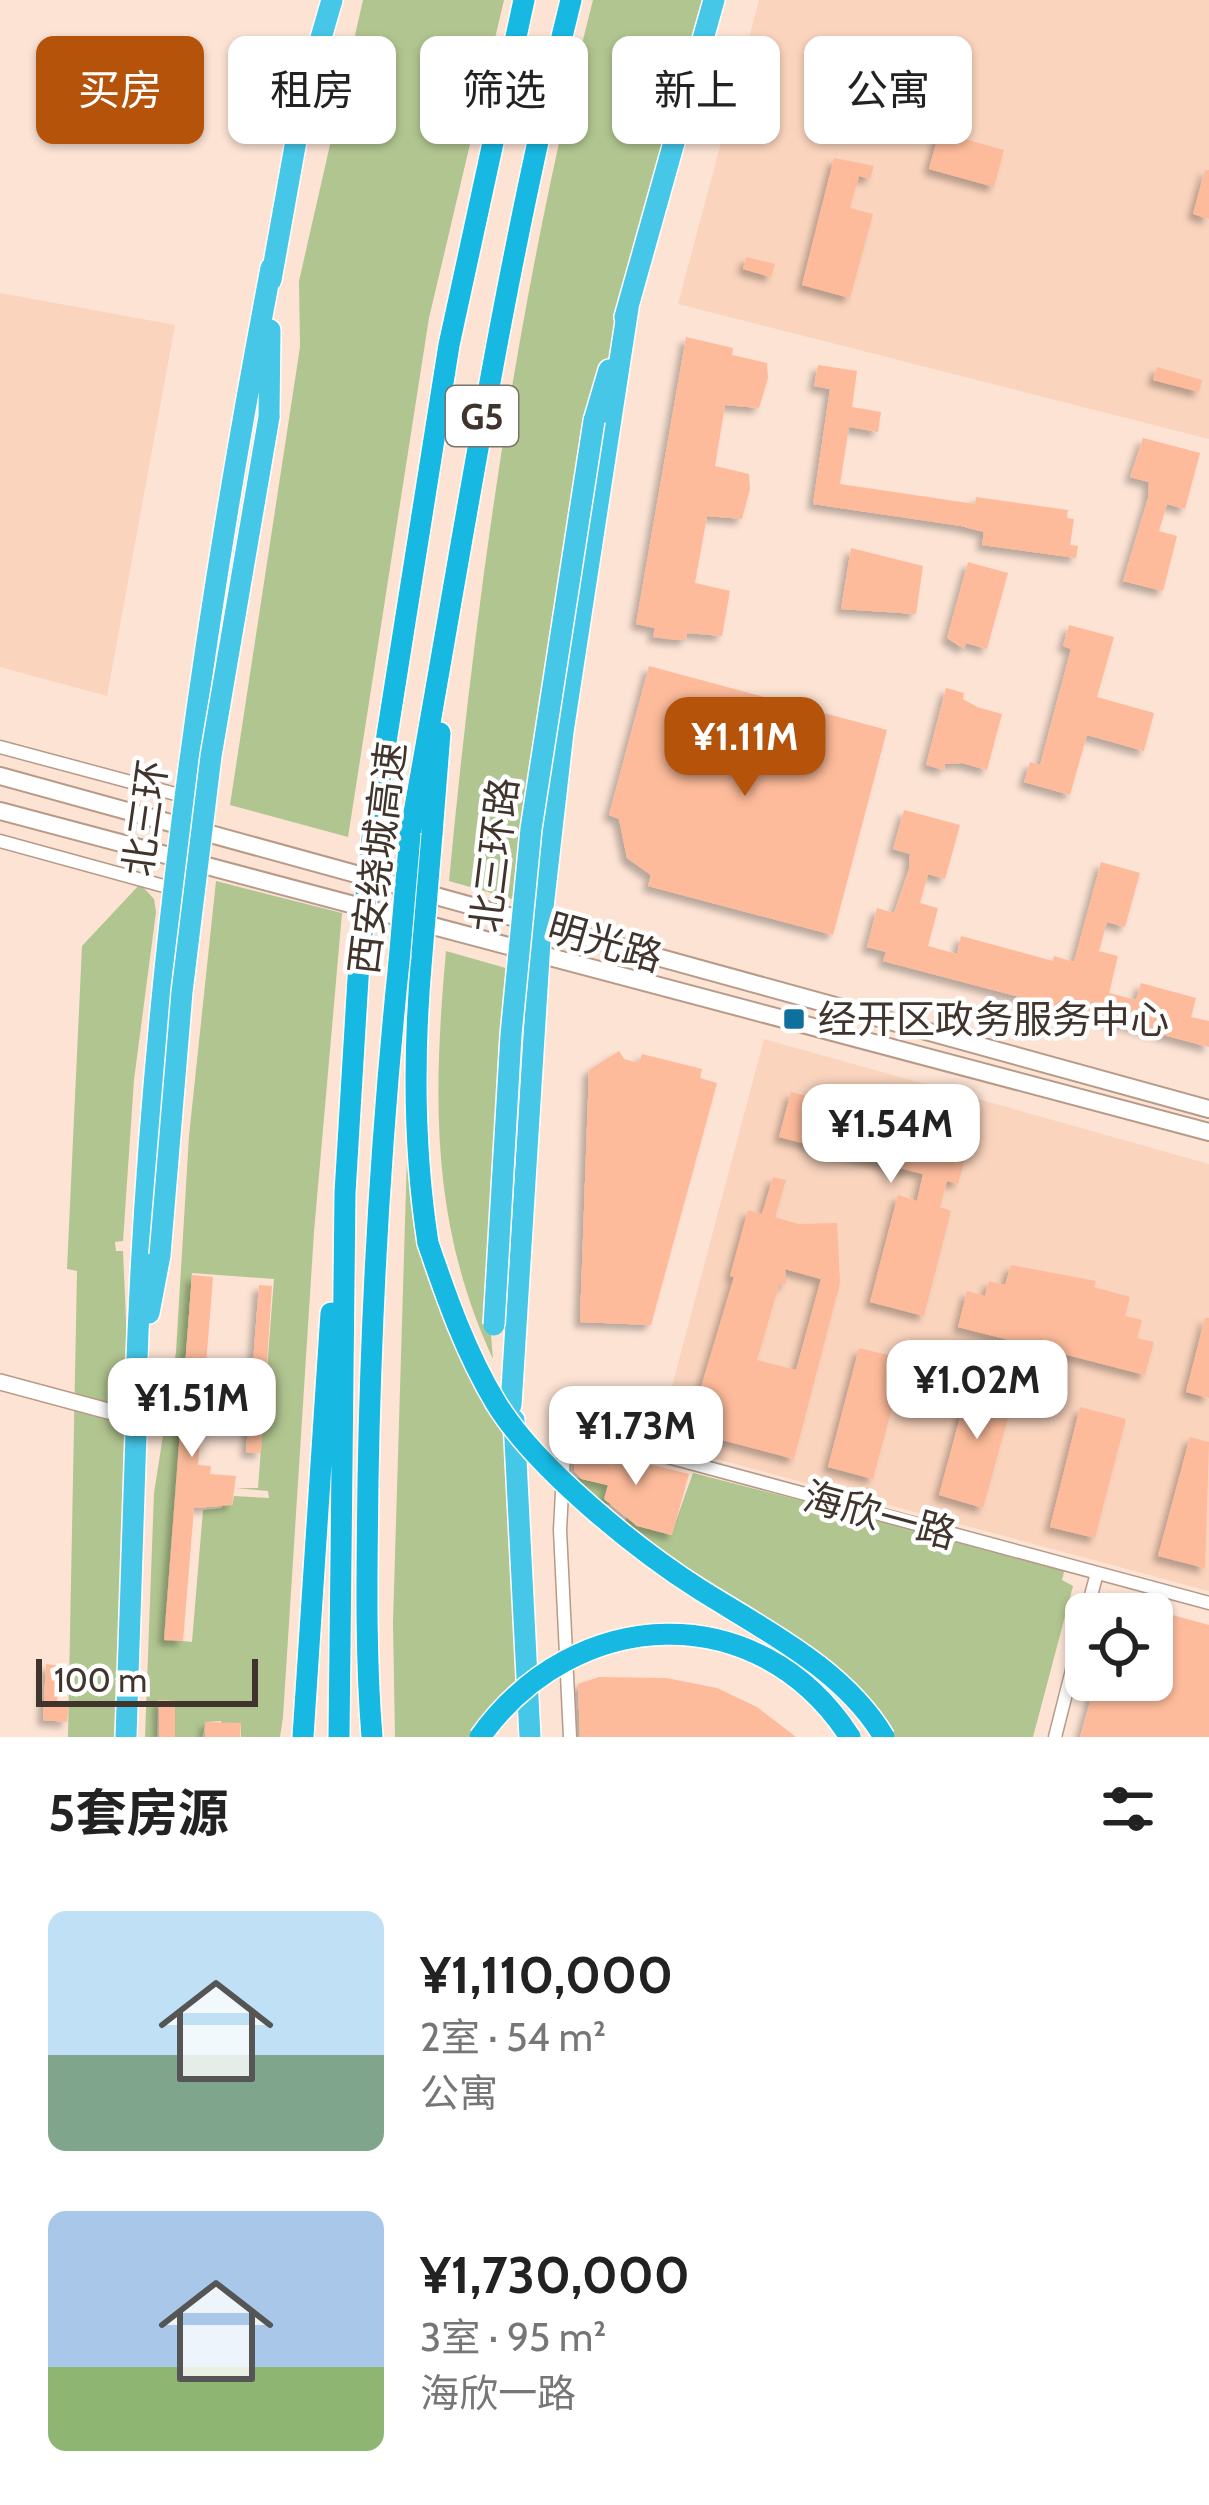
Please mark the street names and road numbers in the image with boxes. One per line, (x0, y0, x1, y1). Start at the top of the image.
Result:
road number: G5 (446, 386, 518, 446)
street label: 西安绕城高速 (339, 739, 415, 977)
street label: 北三环 (113, 757, 177, 879)
street label: 北三环路 (461, 775, 527, 935)
street label: 明光路 (542, 903, 668, 981)
street label: 海欣一路 (798, 1472, 962, 1558)

